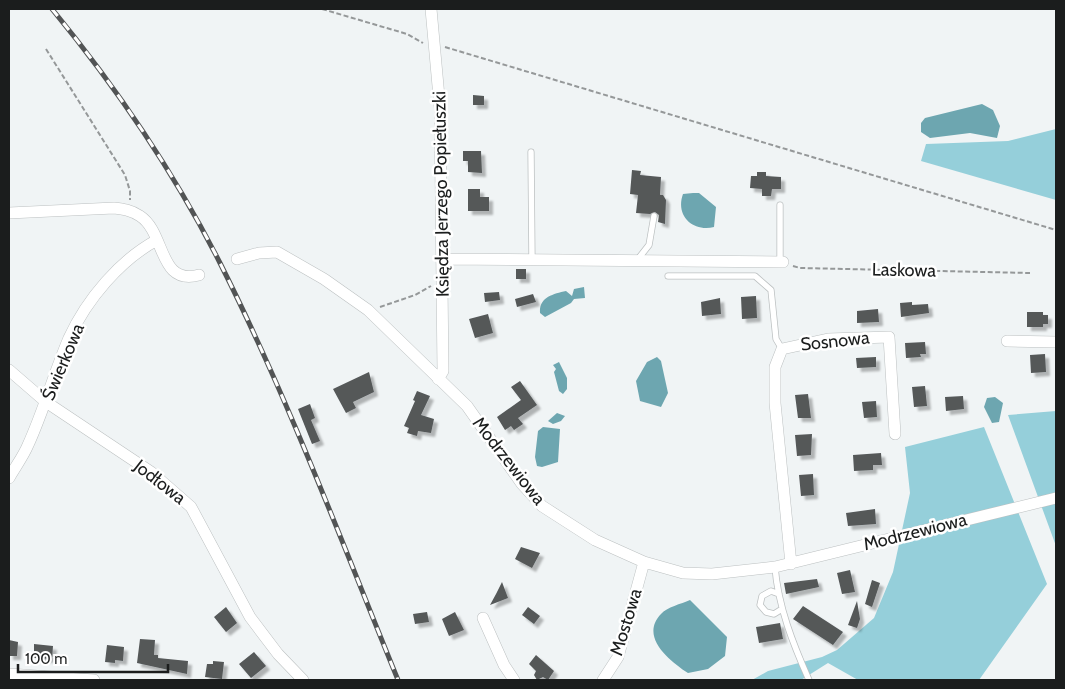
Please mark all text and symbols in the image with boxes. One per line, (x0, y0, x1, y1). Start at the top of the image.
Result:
street label: Księdza Jerzego Popiełuszki (428, 91, 454, 297)
street label: Laskowa (872, 258, 937, 282)
street label: Świerkowa (37, 320, 89, 404)
street label: Sosnowa (799, 326, 871, 356)
street label: Modrzewiowa (468, 413, 550, 510)
street label: Jodłowa (129, 454, 191, 509)
street label: Modrzewiowa (861, 508, 969, 555)
street label: Mostowa (605, 585, 647, 658)
scale bar (18, 642, 168, 674)
text: 100 m (25, 650, 67, 668)

